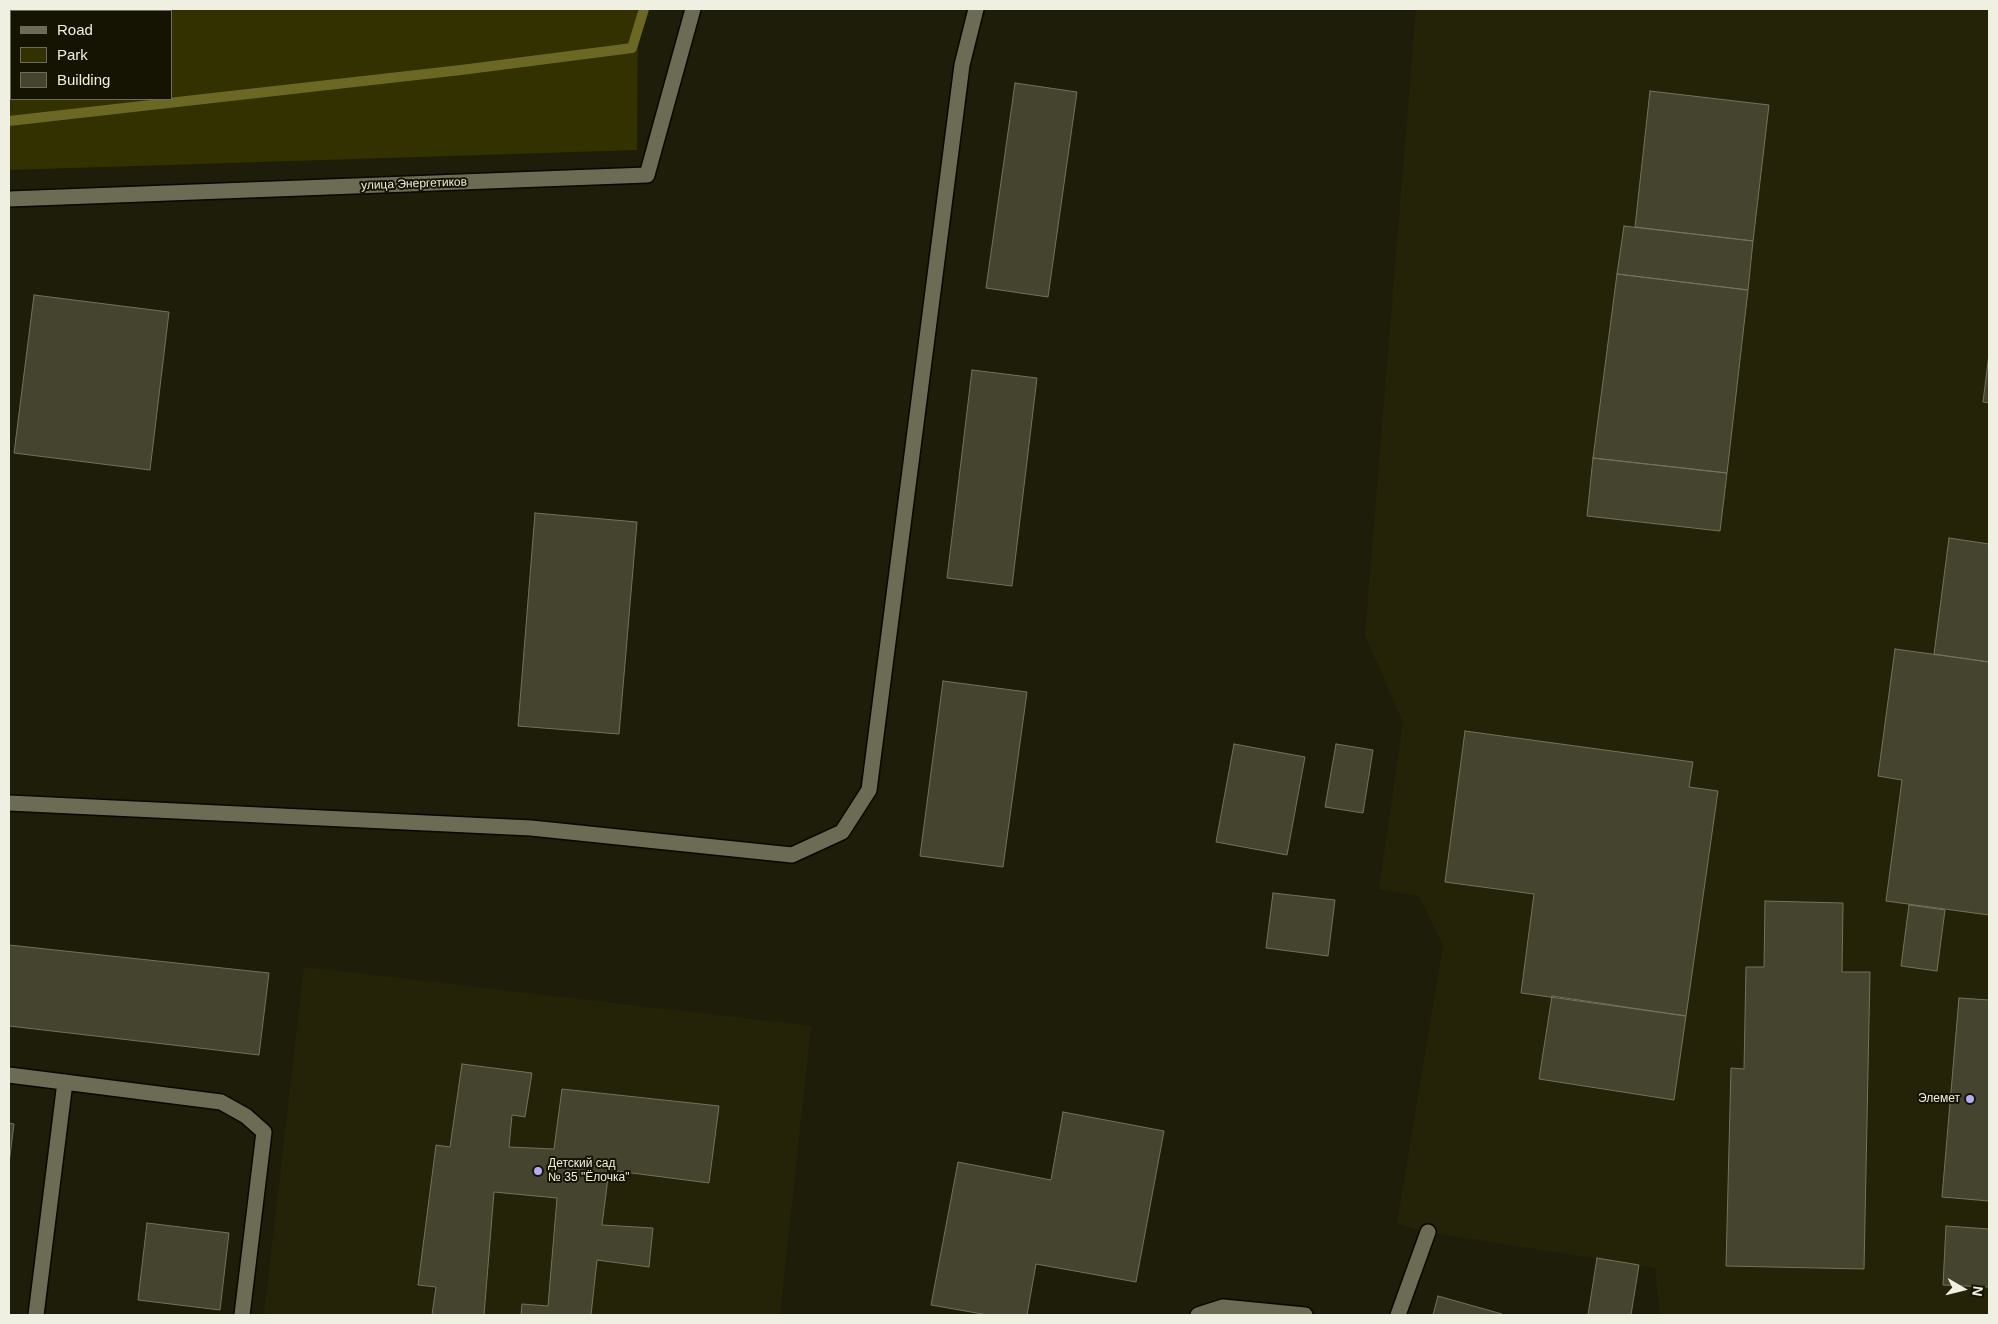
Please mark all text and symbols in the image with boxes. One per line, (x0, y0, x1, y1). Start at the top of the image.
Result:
legend (10, 10, 172, 100)
text: Road (57, 21, 93, 38)
text: Park (57, 46, 88, 63)
text: Building (57, 71, 110, 88)
street label: улица Энергетиков (361, 175, 467, 193)
place label: Элемет (1918, 1092, 1960, 1106)
marker: Элемет (1964, 1093, 1976, 1105)
place label: Детский сад № 35 "Ёлочка" (548, 1157, 629, 1185)
marker: Детский сад № 35 "Ёлочка" (532, 1165, 544, 1177)
north arrow (1938, 1264, 1988, 1314)
text: N (1969, 1285, 1986, 1297)

